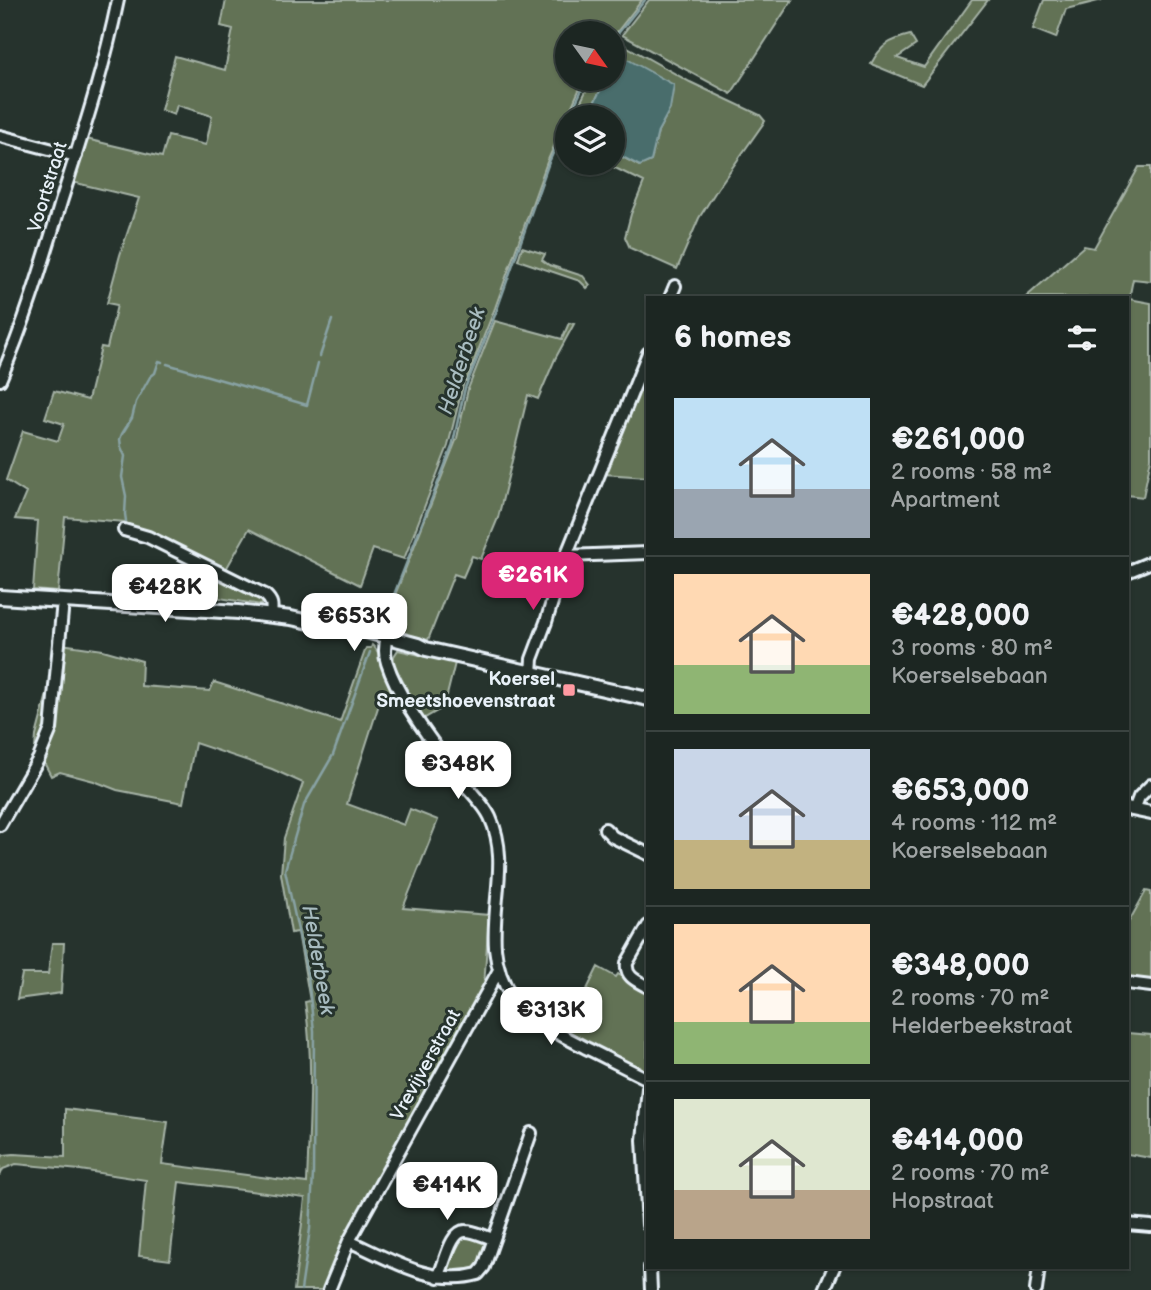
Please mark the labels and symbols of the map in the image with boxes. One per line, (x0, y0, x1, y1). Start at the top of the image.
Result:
north arrow (555, 21, 625, 91)
street label: Voortstraat (23, 139, 73, 235)
water label: Helderbeek (433, 304, 491, 418)
pin: €261K (484, 552, 582, 612)
pin: €428K (116, 564, 214, 624)
pin: €653K (305, 594, 403, 653)
place label: Koersel Smeetshoevenstraat (376, 668, 556, 713)
marker: Koersel Smeetshoevenstraat (561, 682, 577, 698)
pin: €348K (409, 742, 507, 801)
water label: Helderbeek (296, 903, 340, 1017)
pin: €313K (502, 988, 600, 1047)
street label: Vrevijverstraat (386, 1005, 466, 1125)
pin: €414K (398, 1162, 496, 1222)

